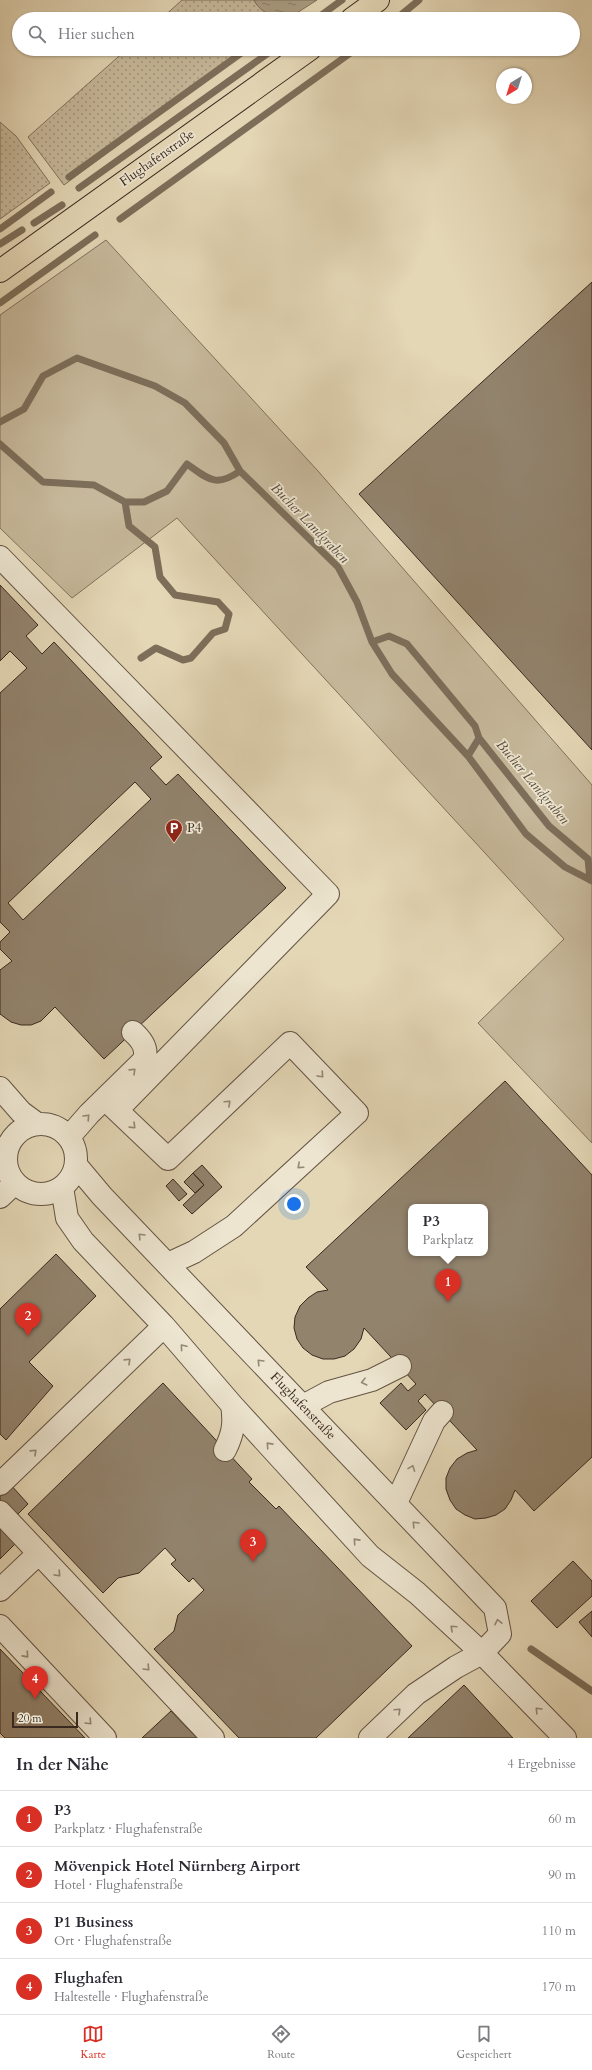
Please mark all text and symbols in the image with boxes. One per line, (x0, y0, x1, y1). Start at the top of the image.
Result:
search box (12, 12, 580, 56)
icon: search (26, 23, 48, 45)
text: Hier suchen (58, 24, 135, 44)
north arrow (496, 68, 532, 104)
street label: Flughafenstraße (116, 125, 198, 190)
water label: Bucher Landgraben (267, 479, 353, 567)
water label: Bucher Landgraben (492, 736, 574, 828)
parking icon: P4 (164, 818, 184, 843)
place label: P4 (187, 819, 202, 837)
one-way arrow (128, 1068, 136, 1076)
one-way arrow (316, 1070, 323, 1078)
one-way arrow (223, 1100, 231, 1108)
one-way arrow (82, 1114, 89, 1122)
one-way arrow (128, 1121, 136, 1128)
one-way arrow (297, 1161, 304, 1168)
your location (284, 1194, 304, 1214)
popup (408, 1204, 488, 1256)
text: P3 (423, 1211, 440, 1231)
text: Parkplatz (423, 1231, 473, 1249)
one-way arrow (138, 1233, 146, 1241)
pin: 1 (435, 1269, 461, 1302)
pin: 2 (15, 1303, 41, 1336)
one-way arrow (181, 1345, 188, 1352)
one-way arrow (123, 1359, 131, 1366)
one-way arrow (257, 1359, 265, 1367)
street label: Flughafenstraße (266, 1368, 340, 1444)
one-way arrow (361, 1378, 367, 1386)
one-way arrow (266, 1442, 273, 1450)
one-way arrow (29, 1449, 37, 1457)
one-way arrow (408, 1464, 416, 1471)
one-way arrow (413, 1521, 420, 1529)
pin: 3 (240, 1529, 266, 1562)
one-way arrow (354, 1539, 361, 1546)
one-way arrow (53, 1569, 60, 1577)
one-way arrow (494, 1619, 502, 1625)
one-way arrow (450, 1625, 458, 1632)
one-way arrow (22, 1650, 29, 1658)
one-way arrow (142, 1663, 149, 1671)
pin: 4 (22, 1666, 48, 1699)
one-way arrow (535, 1707, 543, 1715)
one-way arrow (393, 1709, 401, 1716)
scale bar (12, 1710, 78, 1729)
text: 20 m (18, 1711, 42, 1726)
one-way arrow (84, 1717, 91, 1724)
text: In der Nähe (16, 1753, 109, 1776)
text: 4 Ergebnisse (507, 1755, 576, 1773)
text: P3 (54, 1800, 71, 1820)
text: 1 (26, 1810, 32, 1828)
text: 60 m (548, 1810, 576, 1828)
text: Parkplatz · Flughafenstraße (54, 1820, 203, 1838)
text: Mövenpick Hotel Nürnberg Airport (54, 1856, 300, 1876)
text: 2 (26, 1866, 32, 1884)
text: 90 m (548, 1866, 576, 1884)
text: Hotel · Flughafenstraße (54, 1876, 183, 1894)
text: P1 Business (54, 1912, 133, 1932)
text: 3 (26, 1922, 32, 1940)
text: 110 m (542, 1922, 576, 1940)
text: Ort · Flughafenstraße (54, 1932, 172, 1950)
text: Flughafen (54, 1968, 123, 1988)
text: 4 (26, 1978, 32, 1996)
text: 170 m (542, 1978, 576, 1996)
text: Haltestelle · Flughafenstraße (54, 1988, 209, 2006)
tab: Karte (81, 2023, 106, 2062)
tab: Route (267, 2023, 295, 2062)
tab: Gespeichert (457, 2023, 511, 2062)

